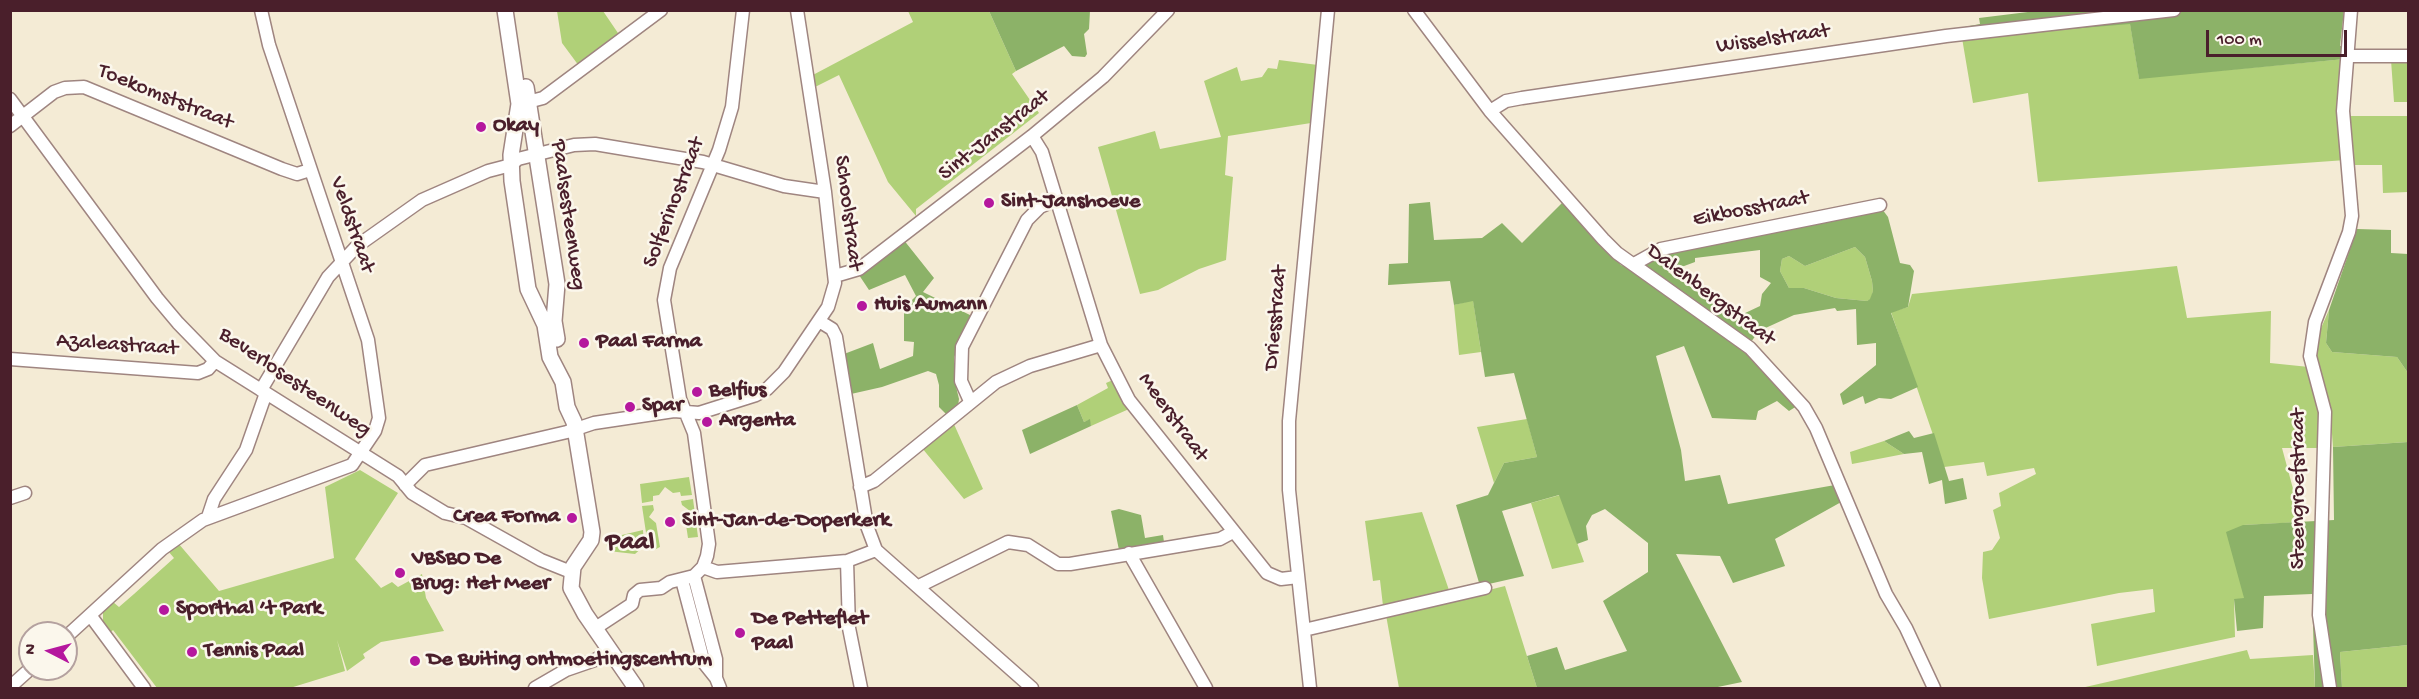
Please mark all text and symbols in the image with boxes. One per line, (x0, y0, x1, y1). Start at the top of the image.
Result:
scale bar (2209, 18, 2350, 56)
street label: Wisselstraat (1715, 19, 1831, 61)
text: 100 m (2217, 30, 2262, 51)
street label: Toekomststraat (94, 59, 236, 137)
street label: Sint-Janstraat (934, 84, 1056, 188)
place label: Okay (493, 114, 539, 140)
marker: Okay (474, 120, 488, 134)
street label: Solferinostraat (638, 134, 712, 272)
street label: Paalsesteenweg (543, 138, 591, 292)
street label: Schoolstraat (827, 154, 867, 272)
street label: Veldstraat (322, 174, 380, 276)
street label: Eikbosstraat (1691, 186, 1811, 234)
place label: Sint-Janshoeve (1001, 190, 1140, 216)
marker: Sint-Janshoeve (982, 196, 996, 210)
street label: Dalenbergstraat (1640, 239, 1780, 353)
street label: Driesstraat (1259, 265, 1295, 371)
place label: Huis Aumann (874, 293, 987, 319)
marker: Huis Aumann (855, 299, 869, 313)
street label: Beverlosesteenweg (213, 322, 375, 444)
street label: Azaleastraat (55, 329, 179, 363)
place label: Paal Farma (596, 330, 702, 356)
marker: Paal Farma (577, 336, 591, 350)
street label: Meerstraat (1131, 368, 1213, 468)
place label: Belfius (709, 379, 766, 405)
marker: Belfius (690, 385, 704, 399)
place label: Spar (642, 394, 683, 420)
marker: Spar (623, 400, 637, 414)
place label: Argenta (719, 409, 795, 435)
street label: Steengroefstraat (2287, 409, 2313, 569)
marker: Argenta (700, 415, 714, 429)
place label: Crea Forma (453, 505, 560, 531)
place label: Sint-Jan-de-Doperkerk (682, 509, 890, 535)
marker: Crea Forma (565, 511, 579, 525)
marker: Sint-Jan-de-Doperkerk (663, 515, 677, 529)
district label: Paal (606, 528, 654, 560)
place label: VBSBO De Brug: Het Meer (412, 547, 550, 598)
marker: VBSBO De Brug: Het Meer (393, 566, 407, 580)
place label: Sporthal ’t Park (176, 597, 322, 623)
marker: Sporthal ’t Park (157, 603, 171, 617)
place label: De Petteflet Paal (752, 607, 868, 658)
north arrow (18, 621, 78, 681)
marker: De Petteflet Paal (733, 626, 747, 640)
place label: Tennis Paal (204, 639, 304, 665)
text: N (22, 643, 42, 655)
marker: Tennis Paal (185, 645, 199, 659)
place label: De Buiting ontmoetingscentrum (427, 648, 712, 674)
marker: De Buiting ontmoetingscentrum (408, 654, 422, 668)

